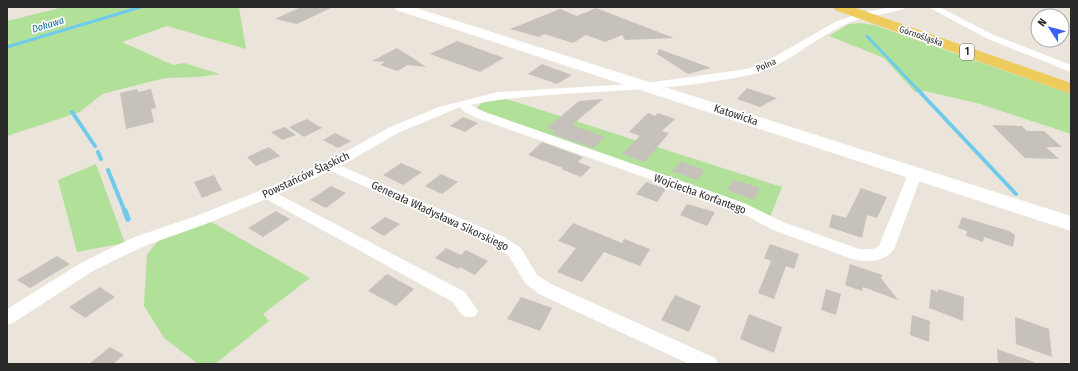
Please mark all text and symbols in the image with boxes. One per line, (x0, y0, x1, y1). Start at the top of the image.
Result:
north arrow (1030, 8, 1070, 48)
water label: Dokawa (31, 14, 65, 36)
text: N (1035, 16, 1050, 29)
street label: Górnośląska (898, 24, 945, 48)
road number: 1 (960, 44, 974, 60)
street label: Polna (755, 56, 778, 74)
street label: Katowicka (712, 102, 760, 128)
street label: Powstańców Śląskich (260, 148, 352, 201)
street label: Wojciecha Korfantego (652, 171, 748, 217)
street label: Generała Władysława Sikorskiego (369, 178, 511, 254)

